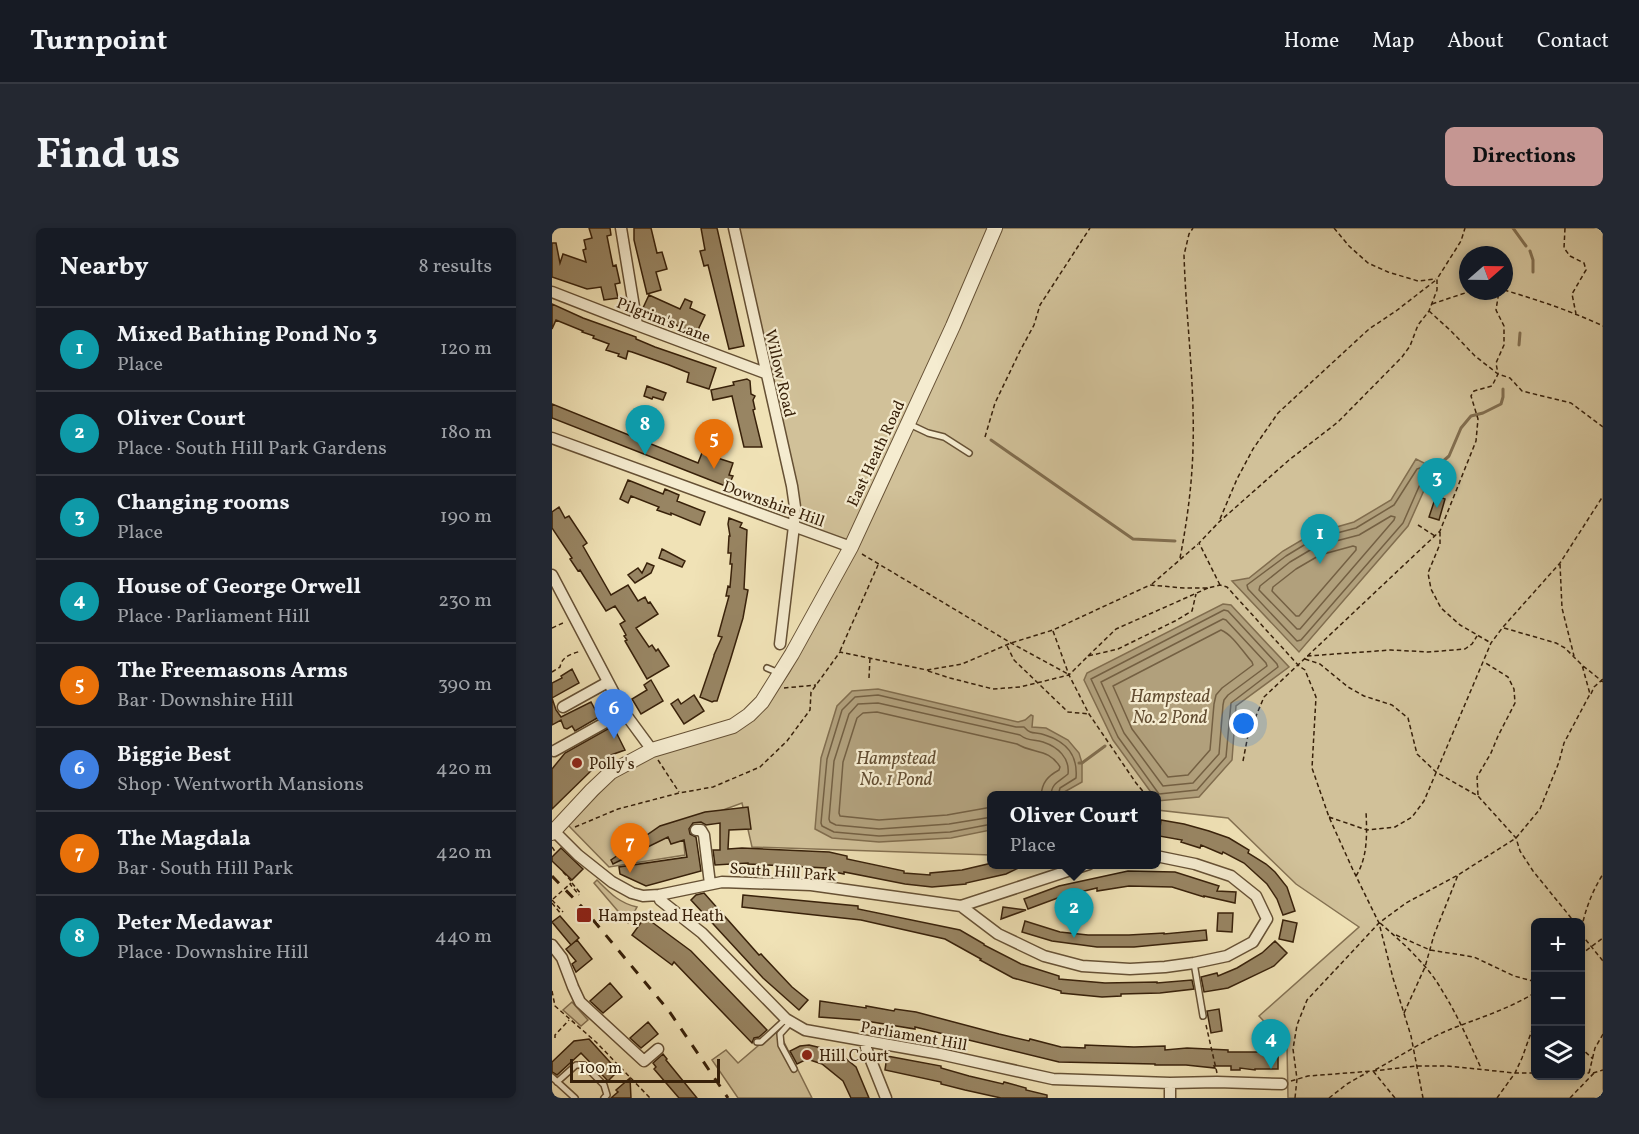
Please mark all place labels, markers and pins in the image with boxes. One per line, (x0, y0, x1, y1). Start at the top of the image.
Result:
pin: 8 (626, 406, 664, 455)
pin: 5 (694, 420, 734, 469)
pin: 3 (1418, 458, 1456, 508)
pin: 1 (1300, 514, 1340, 564)
pin: 6 (594, 690, 634, 739)
place label: Polly's (589, 754, 635, 776)
marker: Polly's (570, 756, 584, 770)
pin: 7 (610, 824, 650, 873)
pin: 2 (1054, 888, 1094, 938)
marker: Hampstead Heath (575, 906, 593, 924)
place label: Hampstead Heath (598, 906, 724, 928)
pin: 4 (1252, 1020, 1290, 1069)
place label: Hill Court (819, 1046, 889, 1068)
marker: Hill Court (800, 1048, 814, 1062)

